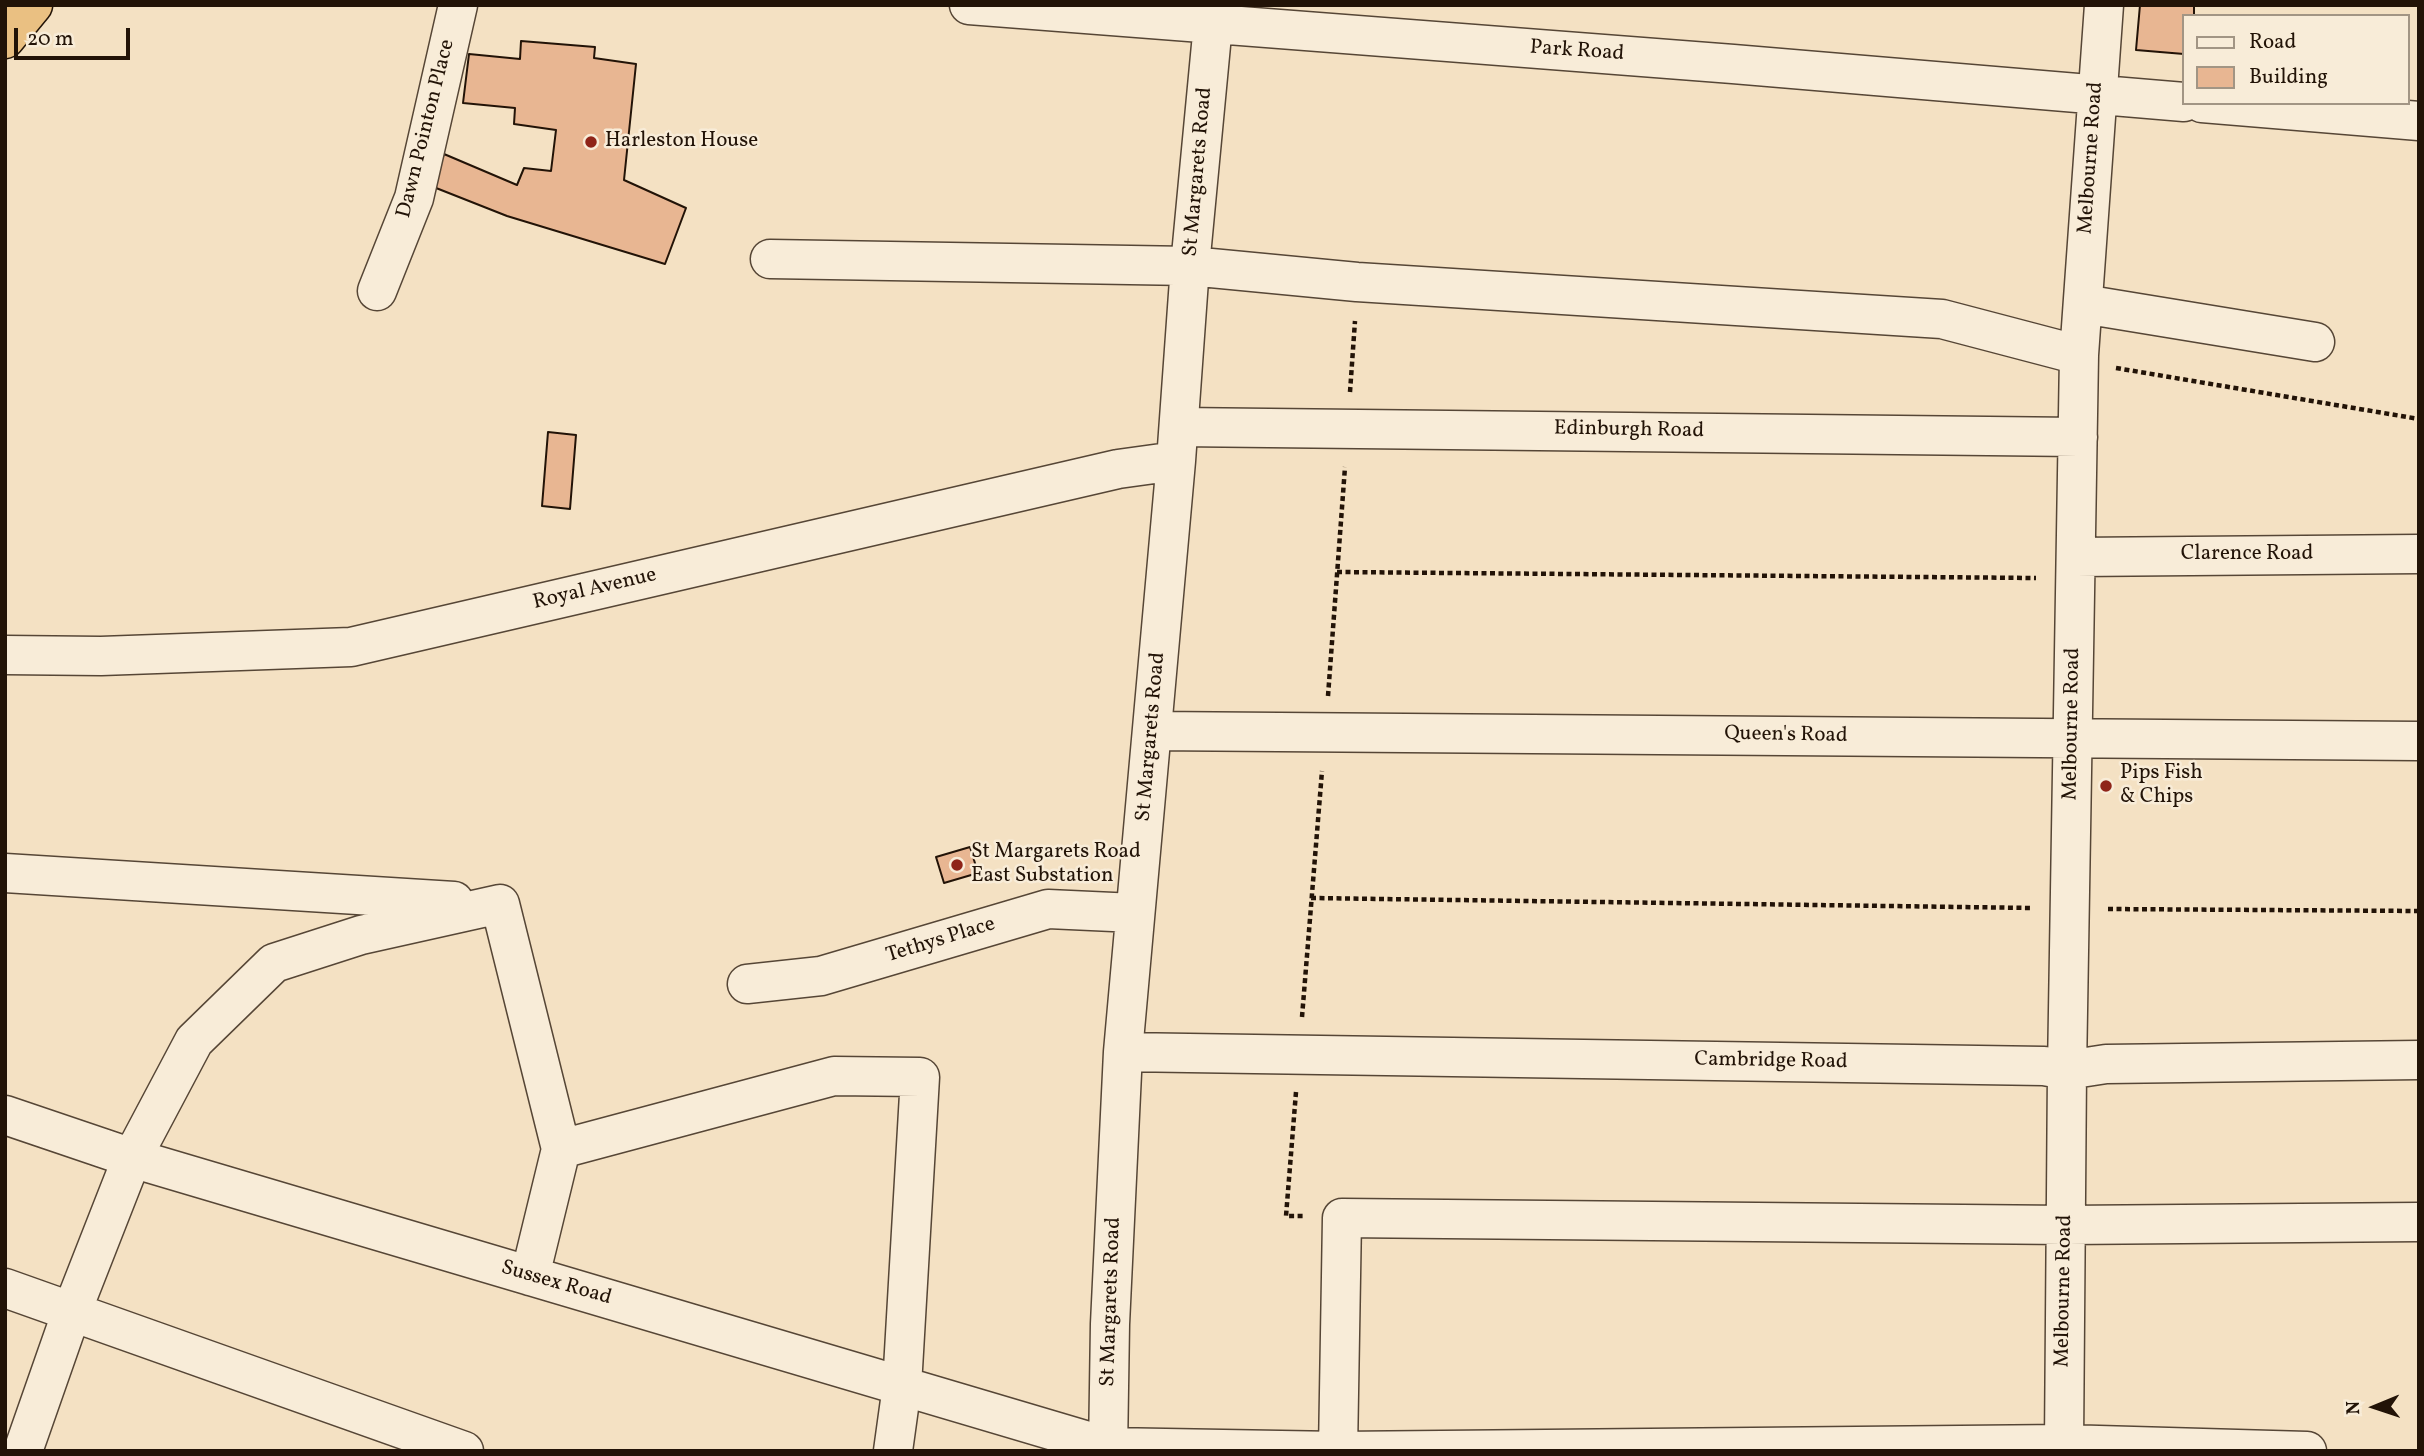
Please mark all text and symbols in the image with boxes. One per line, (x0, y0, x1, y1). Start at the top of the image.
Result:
scale bar (18, 14, 133, 58)
legend (2182, 14, 2410, 105)
text: 20 m (27, 25, 73, 54)
text: Road (2249, 28, 2296, 57)
street label: Park Road (1529, 36, 1625, 68)
street label: Dawn Pointon Place (393, 37, 461, 221)
text: Building (2249, 63, 2328, 92)
street label: Melbourne Road (2074, 81, 2110, 235)
street label: St Margarets Road (1179, 86, 1219, 258)
place label: Harleston House (605, 129, 758, 155)
marker: Harleston House (583, 134, 599, 150)
street label: Edinburgh Road (1554, 417, 1704, 445)
street label: Clarence Road (2181, 542, 2313, 568)
street label: Royal Avenue (531, 564, 659, 616)
street label: Melbourne Road (2059, 647, 2087, 801)
street label: St Margarets Road (1132, 651, 1172, 823)
street label: Queen's Road (1724, 722, 1848, 750)
place label: Pips Fish & Chips (2120, 761, 2203, 811)
marker: Pips Fish & Chips (2098, 778, 2114, 794)
place label: St Margarets Road East Substation (971, 840, 1141, 890)
marker: St Margarets Road East Substation (949, 857, 965, 873)
street label: Tethys Place (883, 912, 999, 970)
street label: Cambridge Road (1694, 1048, 1848, 1076)
street label: Melbourne Road (2051, 1214, 2079, 1368)
street label: St Margarets Road (1096, 1217, 1128, 1387)
street label: Sussex Road (498, 1256, 614, 1312)
north arrow (2340, 1372, 2410, 1442)
text: N (2341, 1400, 2367, 1415)

